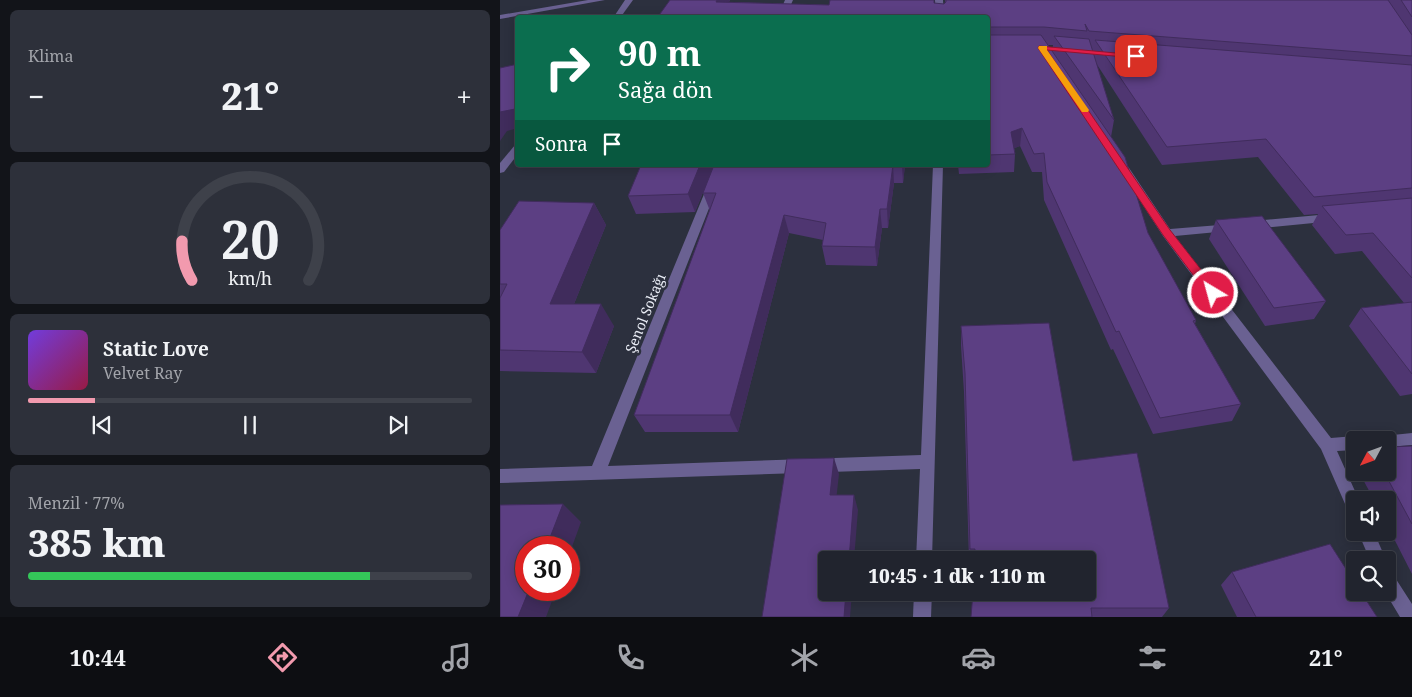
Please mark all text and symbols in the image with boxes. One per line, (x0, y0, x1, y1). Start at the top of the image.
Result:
text: 90 m (618, 29, 701, 76)
icon: right (535, 35, 600, 100)
pin (1115, 35, 1157, 77)
icon: arrive (1122, 42, 1150, 70)
text: Klima (28, 45, 73, 67)
text: 21° (221, 69, 279, 121)
text: Sağa dön (618, 74, 713, 104)
text: − (28, 77, 44, 115)
text: + (456, 77, 472, 115)
icon: arrive (598, 130, 626, 158)
text: Sonra (535, 131, 588, 157)
text: 20 (221, 203, 279, 274)
text: km/h (228, 266, 272, 290)
position arrow (1186, 266, 1238, 318)
street label: Şenol Sokağı (620, 270, 670, 355)
text: Static Love (103, 336, 209, 362)
text: Velvet Ray (103, 362, 182, 384)
icon: previous (88, 411, 116, 439)
icon: pause (236, 411, 264, 439)
icon: next (384, 411, 412, 439)
north arrow (1346, 431, 1396, 481)
map controls (1346, 431, 1396, 601)
button: sound (1346, 491, 1396, 541)
text: Menzil · 77% (28, 492, 125, 514)
text: 385 km (28, 516, 166, 568)
speed limit sign: 30 (515, 536, 580, 601)
button: search (1346, 551, 1396, 601)
text: 10:45 · 1 dk · 110 m (868, 563, 1046, 589)
icon: directions (265, 640, 300, 675)
icon: music (439, 640, 474, 675)
icon: phone (613, 640, 648, 675)
icon: climate (787, 640, 822, 675)
icon: car (961, 640, 996, 675)
icon: filters (1135, 640, 1170, 675)
text: 10:44 (69, 642, 126, 672)
text: 21° (1309, 642, 1342, 672)

